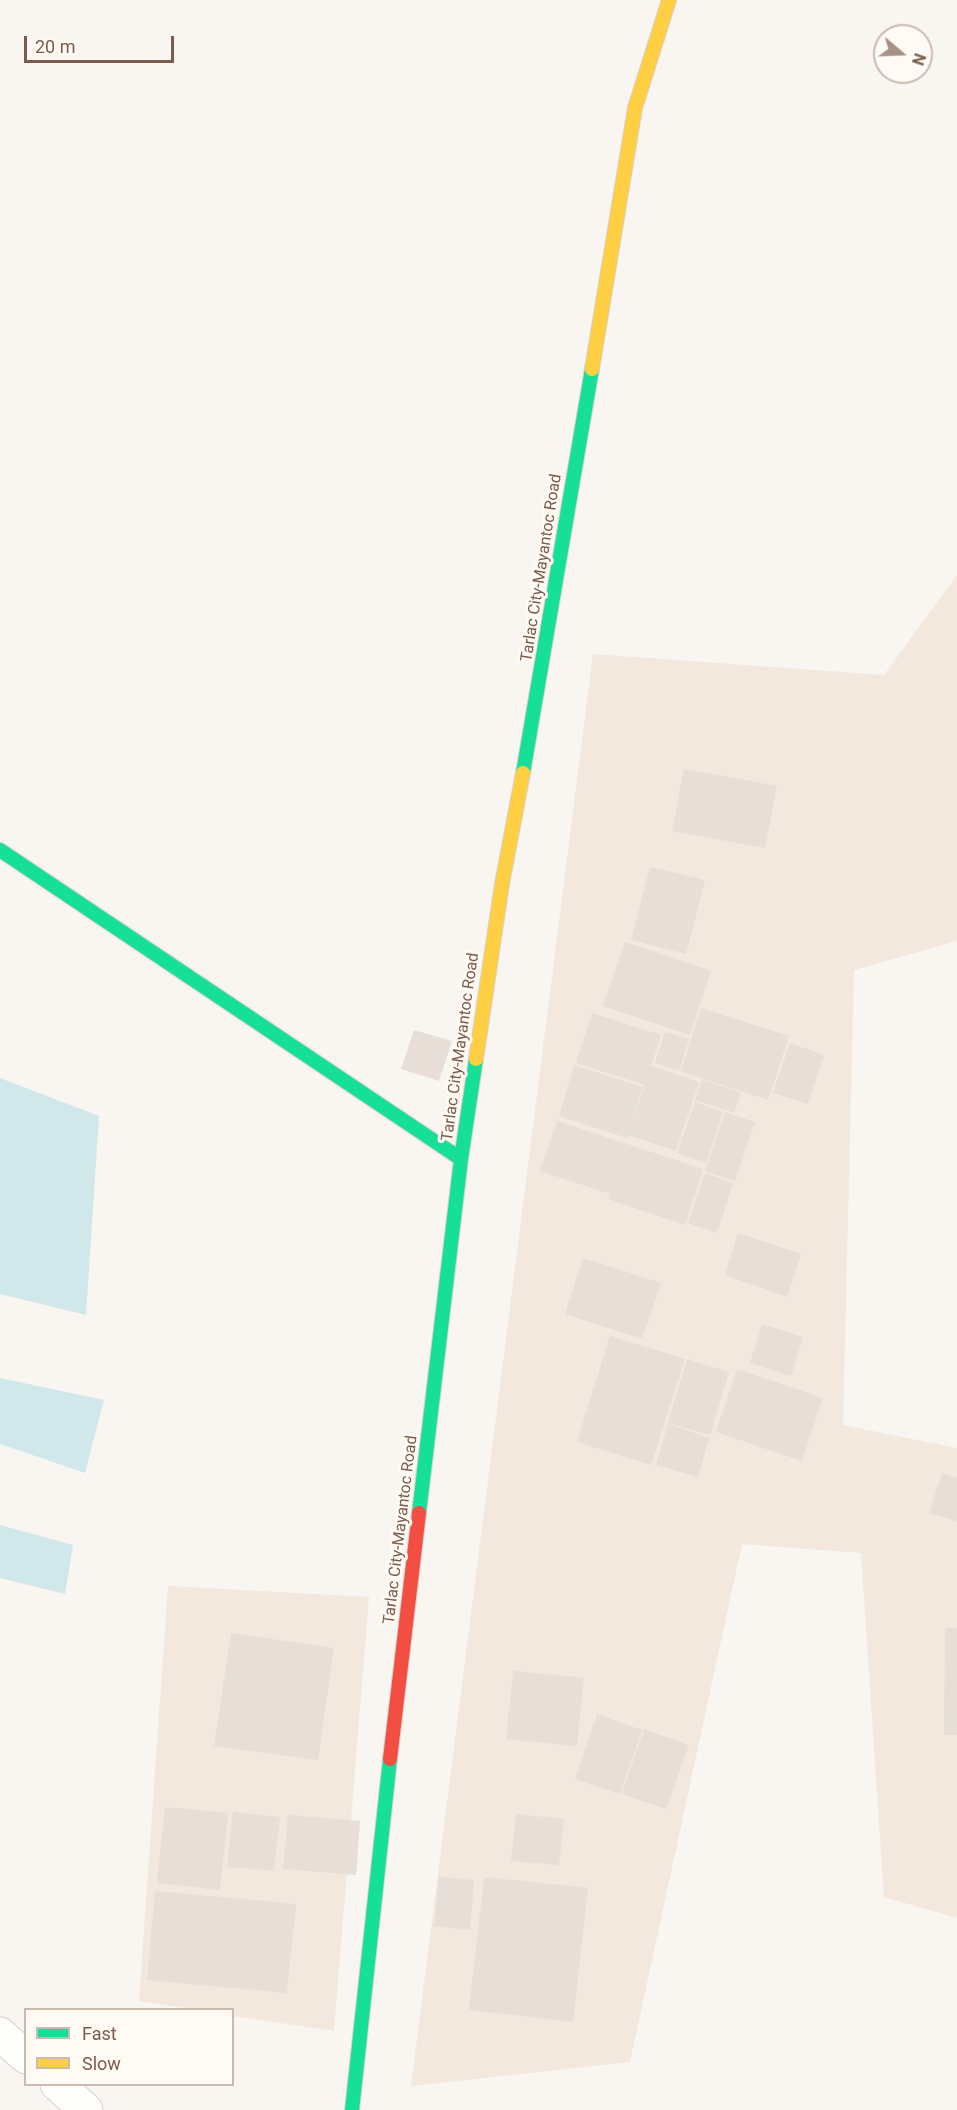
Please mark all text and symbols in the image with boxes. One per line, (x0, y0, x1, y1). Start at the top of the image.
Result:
scale bar (27, 24, 177, 62)
north arrow (873, 24, 933, 84)
text: 20 m (35, 36, 75, 57)
text: N (908, 51, 929, 68)
street label: Tarlac City-Mayantoc Road (518, 473, 566, 663)
street label: Tarlac City-Mayantoc Road (438, 952, 484, 1142)
street label: Tarlac City-Mayantoc Road (380, 1435, 422, 1625)
legend (24, 2008, 234, 2086)
text: Fast (82, 2023, 117, 2044)
text: Slow (82, 2053, 121, 2074)

